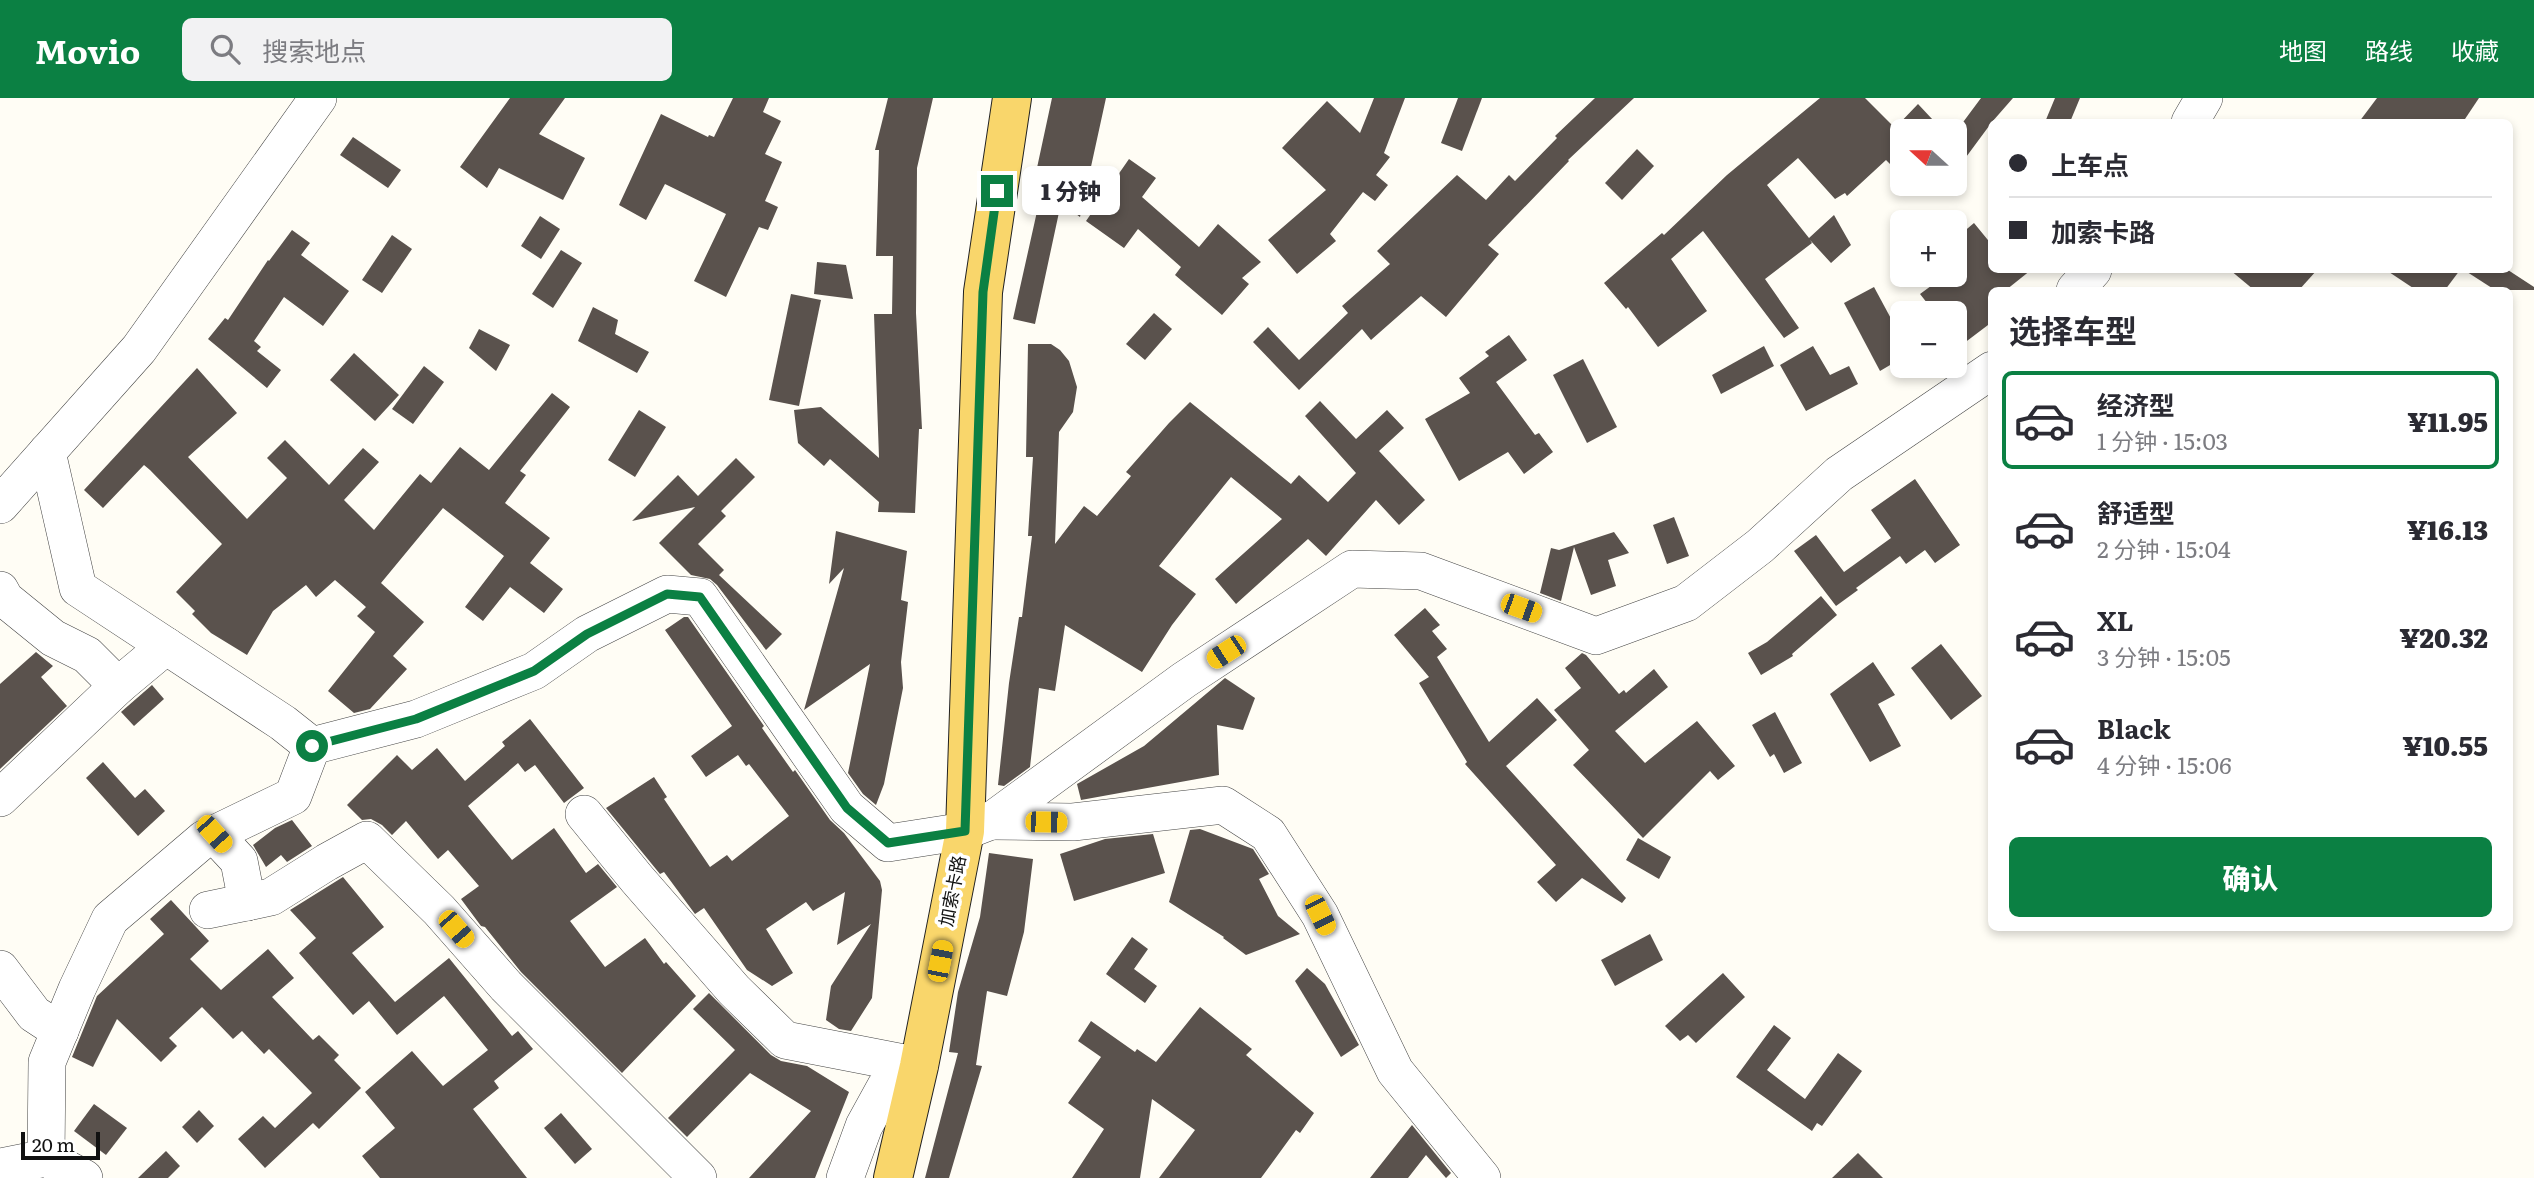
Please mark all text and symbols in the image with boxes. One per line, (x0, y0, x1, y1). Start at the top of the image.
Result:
search box (182, 18, 672, 81)
text: Movio (35, 25, 140, 74)
icon: search (206, 30, 244, 68)
text: 搜索地点 (262, 30, 366, 69)
text: 地图 (2279, 32, 2327, 67)
text: 路线 (2365, 32, 2413, 67)
text: 收藏 (2451, 32, 2499, 67)
north arrow (1890, 119, 1967, 196)
map controls (1890, 119, 1967, 378)
text: 上车点 (2051, 144, 2129, 183)
callout: 1 分钟 (1021, 166, 1120, 216)
text: 1 分钟 (1041, 173, 1101, 207)
route end (981, 175, 1013, 207)
button: + (1890, 210, 1967, 287)
text: 加索卡路 (2051, 211, 2155, 250)
button: − (1890, 301, 1967, 378)
text: 选择车型 (2009, 305, 2137, 353)
text: 经济型 (2097, 384, 2175, 423)
icon: car (2013, 389, 2076, 452)
text: ¥11.95 (2407, 401, 2488, 440)
text: 1 分钟 · 15:03 (2097, 423, 2228, 457)
text: 舒适型 (2097, 492, 2175, 531)
icon: car (2013, 497, 2076, 560)
text: ¥16.13 (2407, 509, 2488, 548)
text: 2 分钟 · 15:04 (2097, 531, 2231, 565)
car (1498, 591, 1545, 625)
text: XL (2097, 600, 2134, 639)
icon: car (2013, 605, 2076, 668)
text: ¥20.32 (2399, 617, 2488, 656)
car (1203, 632, 1250, 672)
text: 3 分钟 · 15:05 (2097, 639, 2231, 673)
text: Black (2097, 708, 2171, 747)
icon: car (2013, 713, 2076, 776)
text: ¥10.55 (2403, 725, 2488, 764)
route start (296, 730, 328, 762)
text: 4 分钟 · 15:06 (2097, 747, 2231, 781)
car (193, 811, 236, 857)
car (1025, 811, 1068, 833)
button: 确认 (2009, 837, 2492, 917)
street label: 加索卡路 (931, 853, 972, 929)
car (1302, 892, 1339, 938)
car (435, 906, 478, 952)
car (926, 938, 955, 984)
scale bar (21, 1129, 100, 1161)
text: 20 m (32, 1130, 75, 1158)

